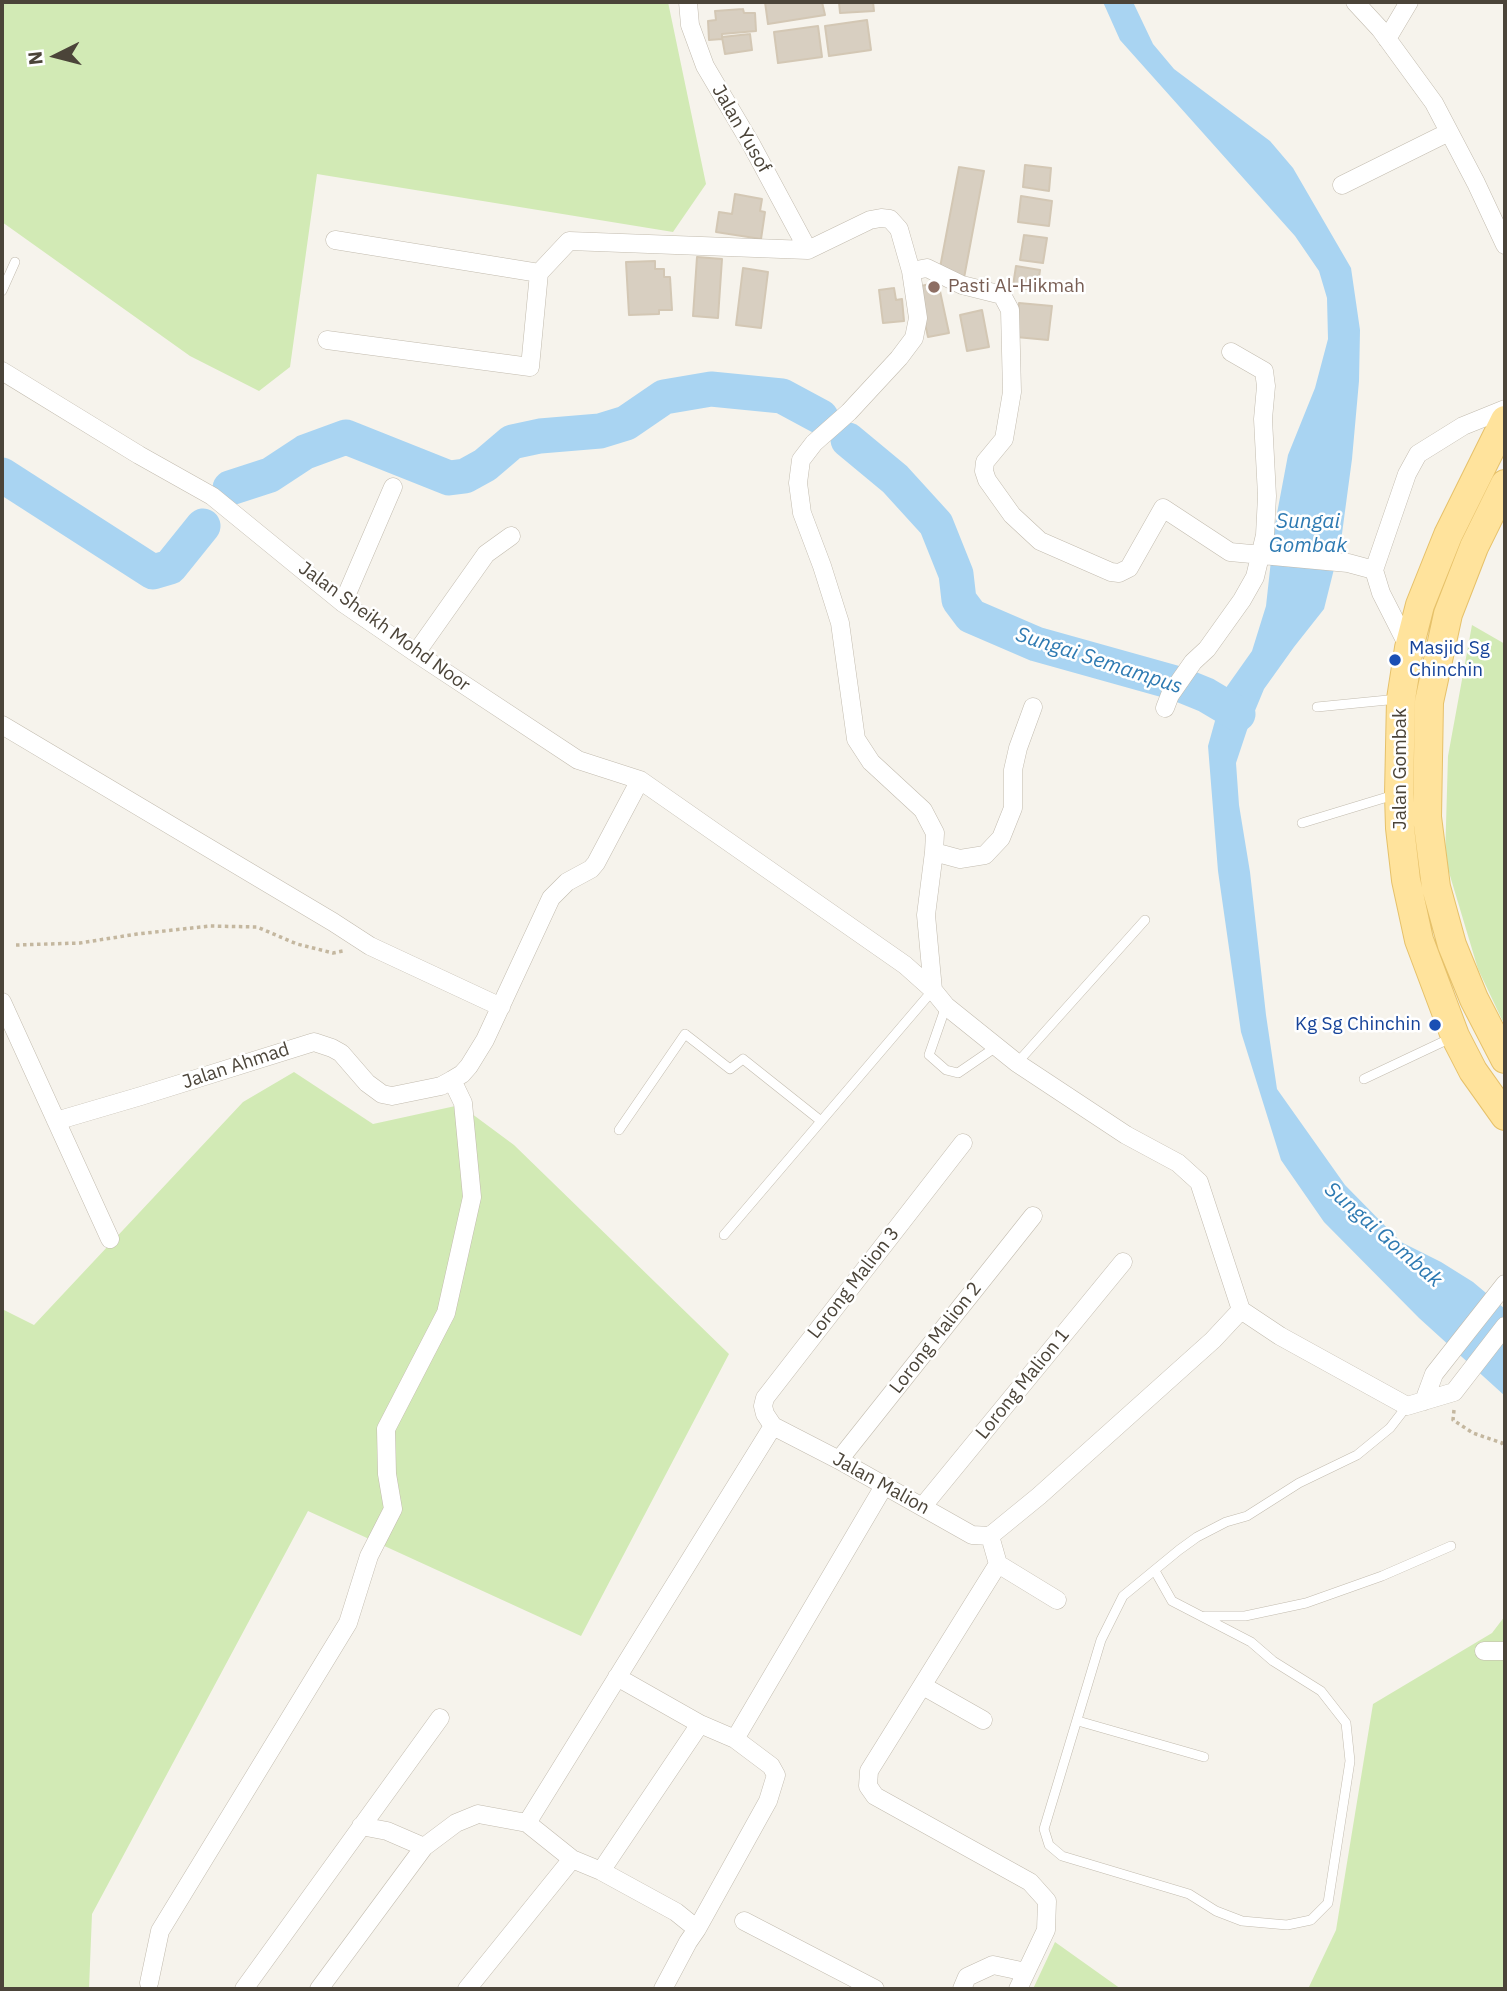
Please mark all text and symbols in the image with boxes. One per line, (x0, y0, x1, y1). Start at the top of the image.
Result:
north arrow (21, 21, 91, 91)
text: N (22, 50, 48, 66)
street label: Jalan Yusof (707, 81, 775, 177)
place label: Pasti Al-Hikmah (948, 276, 1085, 298)
marker: Pasti Al-Hikmah (926, 279, 942, 295)
water label: Sungai Gombak (1269, 509, 1347, 559)
street label: Jalan Sheikh Mohd Noor (294, 557, 474, 697)
water label: Sungai Semampus (1013, 622, 1185, 700)
place label: Masjid Sg Chinchin (1409, 638, 1490, 682)
marker: Masjid Sg Chinchin (1387, 652, 1403, 668)
street label: Jalan Gombak (1390, 708, 1412, 830)
place label: Kg Sg Chinchin (1295, 1014, 1421, 1036)
marker: Kg Sg Chinchin (1427, 1017, 1443, 1033)
street label: Jalan Ahmad (180, 1038, 292, 1094)
water label: Sungai Gombak (1319, 1177, 1447, 1293)
street label: Lorong Malion 3 (803, 1223, 905, 1343)
street label: Lorong Malion 2 (885, 1278, 987, 1398)
street label: Lorong Malion 1 (971, 1324, 1075, 1444)
street label: Jalan Malion (829, 1448, 933, 1520)

